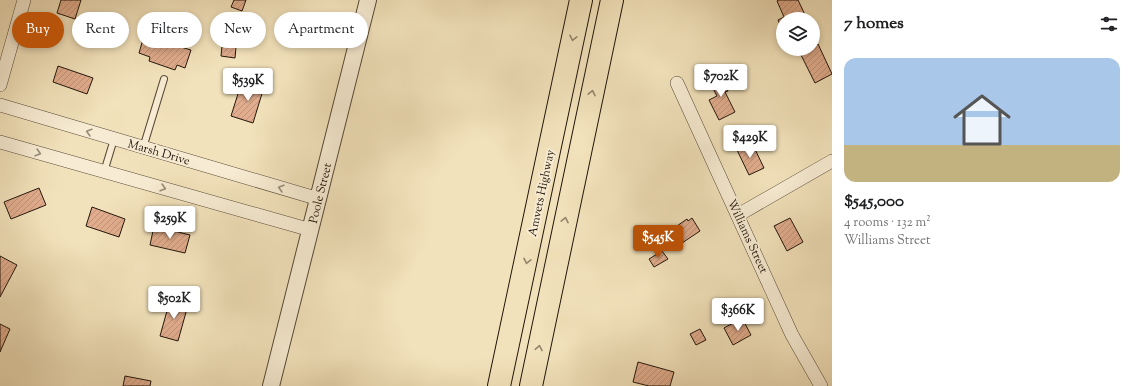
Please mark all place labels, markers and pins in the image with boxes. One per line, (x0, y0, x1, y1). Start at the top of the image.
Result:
pin: $702K (693, 64, 749, 98)
pin: $539K (220, 68, 276, 102)
pin: $429K (722, 125, 778, 159)
pin: $259K (142, 206, 198, 240)
pin: $545K (630, 225, 686, 259)
pin: $502K (146, 286, 202, 320)
pin: $366K (710, 298, 766, 332)

